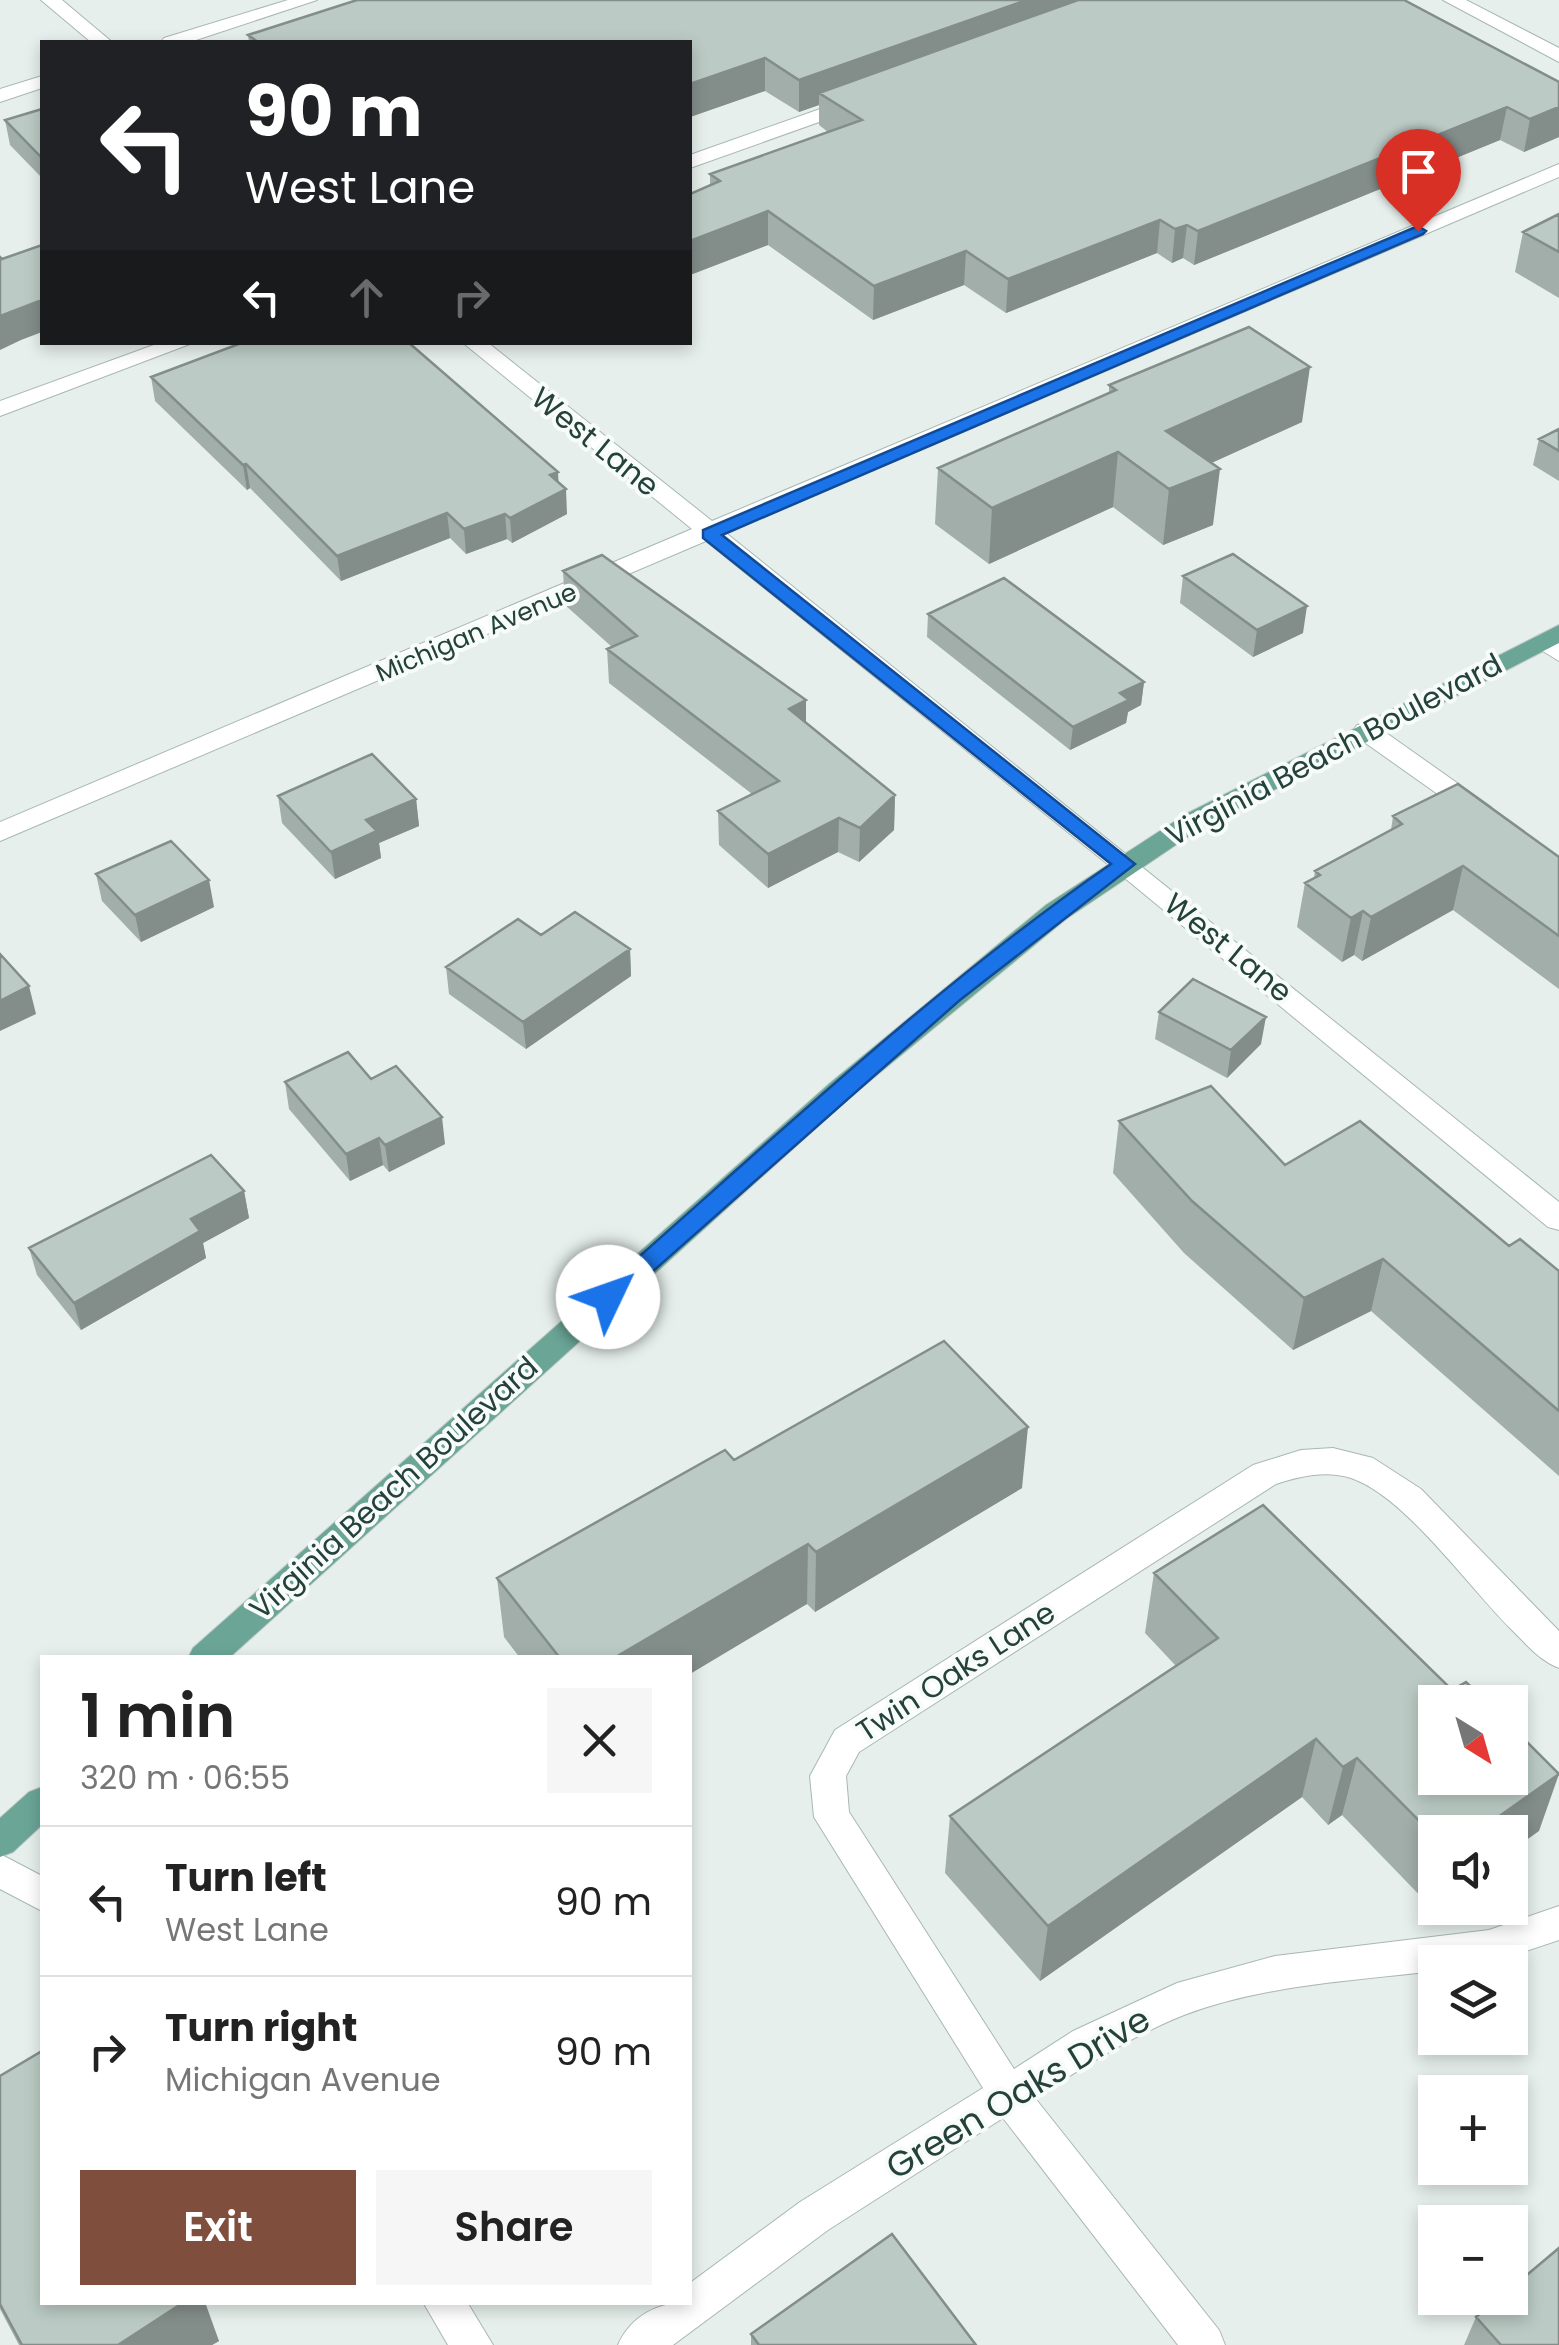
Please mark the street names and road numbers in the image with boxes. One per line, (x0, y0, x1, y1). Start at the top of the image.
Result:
street label: West Lane (522, 377, 668, 507)
street label: Michigan Avenue (370, 574, 582, 691)
street label: Virginia Beach Boulevard (1158, 642, 1510, 857)
street label: West Lane (1155, 883, 1301, 1013)
street label: Virginia Beach Boulevard (240, 1346, 548, 1629)
street label: Twin Oaks Lane (848, 1591, 1064, 1752)
street label: Green Oaks Drive (877, 1994, 1159, 2191)

